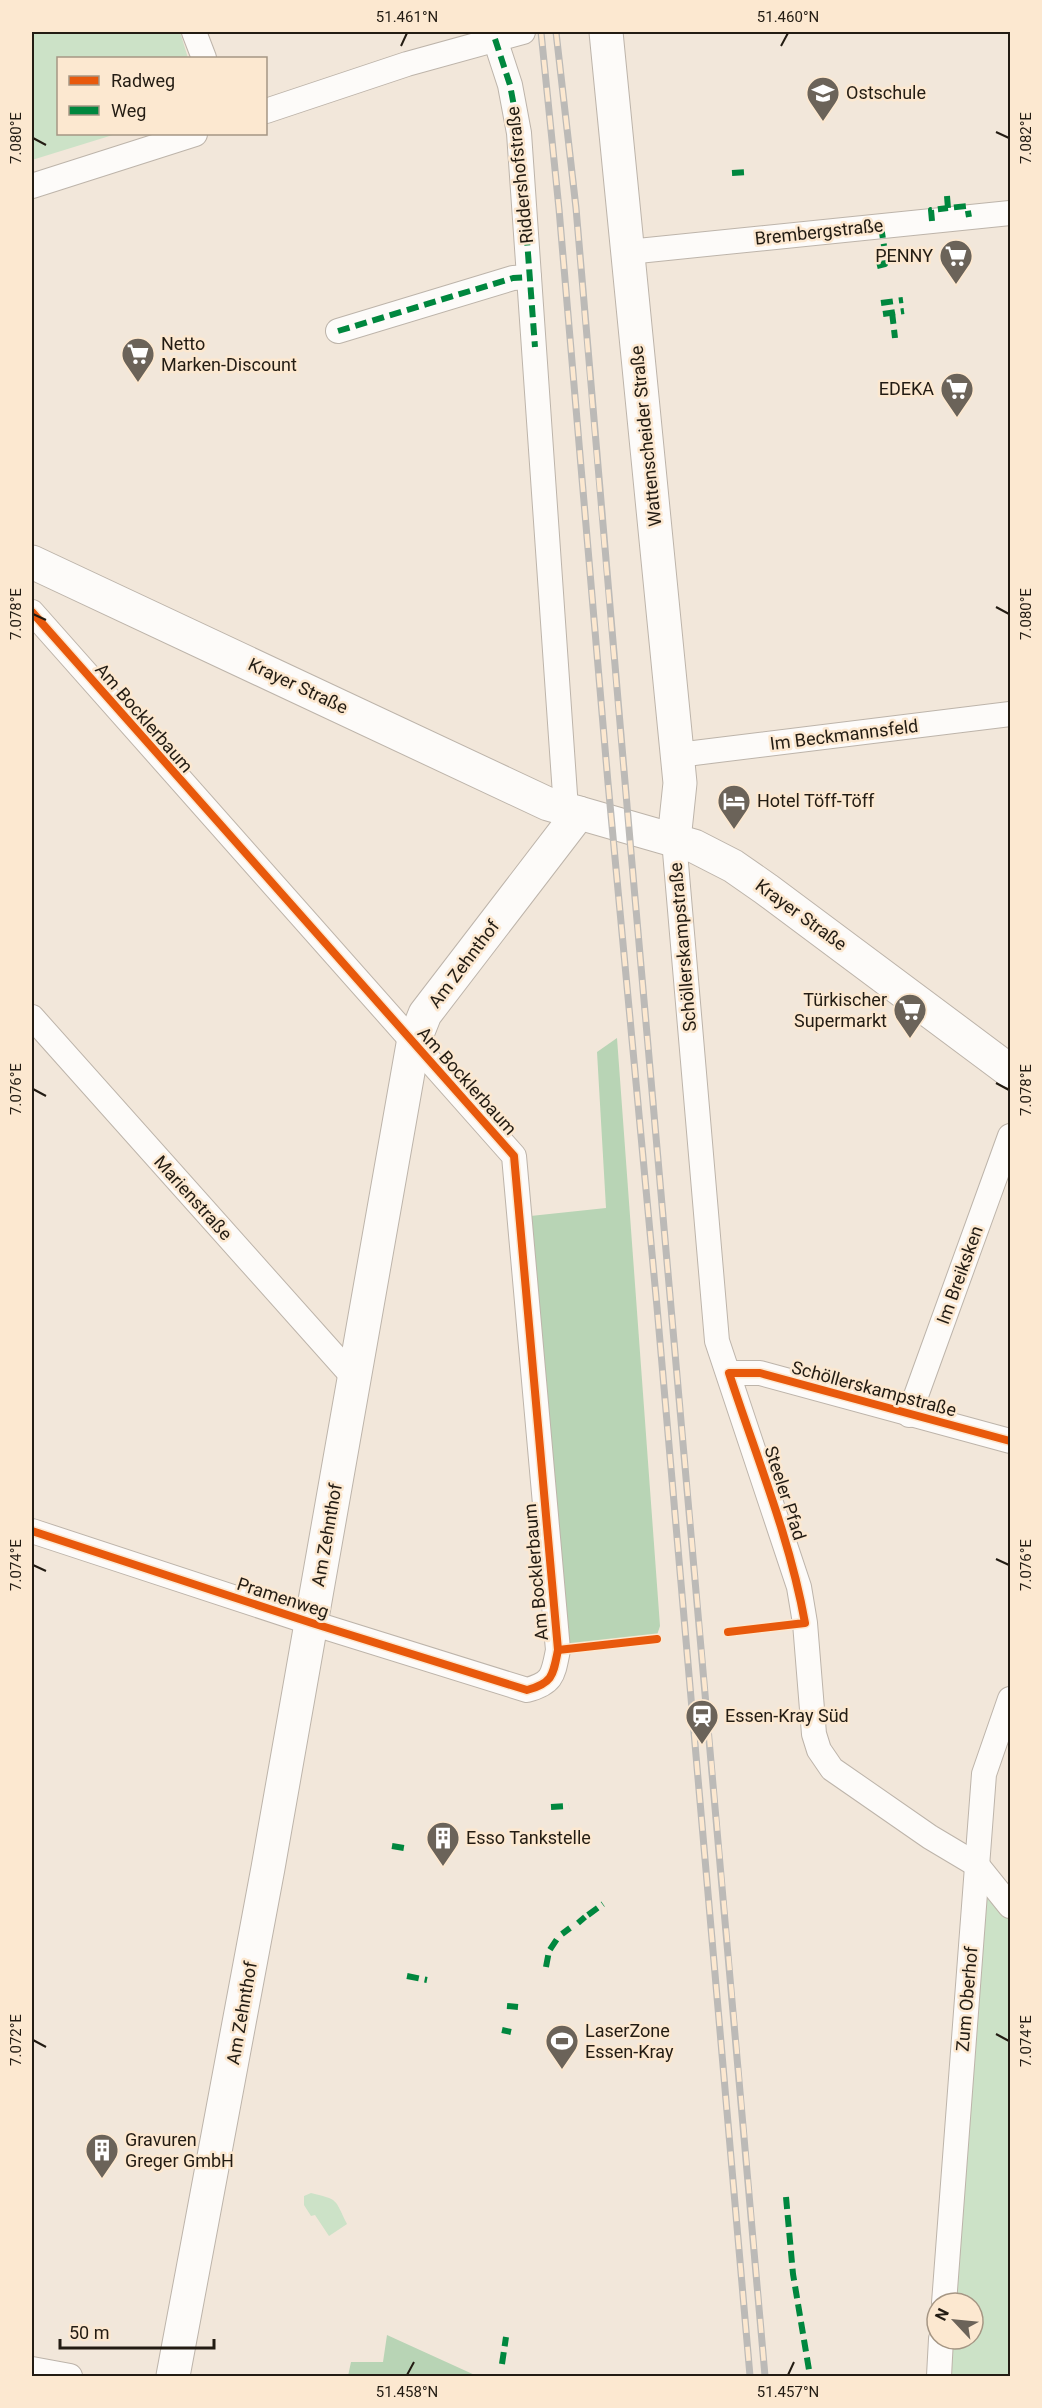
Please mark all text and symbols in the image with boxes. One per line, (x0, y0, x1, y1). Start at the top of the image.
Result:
text: 51.461°N (376, 8, 438, 26)
text: 51.460°N (757, 8, 819, 26)
legend (57, 57, 267, 135)
text: Radweg (111, 70, 175, 91)
school or university icon: Ostschule (805, 75, 841, 122)
place label: Ostschule (846, 82, 926, 103)
text: Weg (111, 100, 146, 121)
street label: Riddershofstraße (502, 105, 537, 245)
text: 7.080°E (7, 112, 25, 164)
text: 7.082°E (1017, 112, 1035, 164)
street label: Brembergstraße (754, 214, 884, 249)
supermarket icon: PENNY (938, 238, 974, 285)
place label: PENNY (875, 245, 933, 266)
place label: Netto Marken-Discount (161, 333, 297, 375)
supermarket icon: Netto Marken-Discount (120, 336, 156, 383)
street label: Wattenscheider Straße (626, 344, 665, 528)
supermarket icon: EDEKA (939, 371, 975, 418)
place label: EDEKA (879, 378, 934, 399)
text: 7.078°E (7, 588, 25, 640)
text: 7.080°E (1017, 588, 1035, 640)
street label: Krayer Straße (245, 653, 351, 718)
street label: Am Bocklerbaum (91, 659, 197, 777)
street label: Im Beckmannsfeld (769, 715, 919, 754)
hotel icon: Hotel Töff-Töff (716, 783, 752, 830)
place label: Hotel Töff-Töff (757, 790, 875, 811)
street label: Schöllerskampstraße (665, 862, 700, 1033)
street label: Krayer Straße (752, 874, 851, 955)
street label: Am Zehnthof (424, 915, 504, 1012)
place label: Türkischer Supermarkt (794, 989, 887, 1031)
supermarket icon: Türkischer Supermarkt (892, 992, 928, 1039)
street label: Am Bocklerbaum (414, 1022, 521, 1139)
text: 7.076°E (7, 1063, 25, 1115)
text: 7.078°E (1017, 1064, 1035, 1116)
street label: Marienstraße (150, 1151, 237, 1244)
street label: Im Breiksken (932, 1223, 987, 1327)
street label: Schöllerskampstraße (789, 1356, 959, 1421)
street label: Steeler Pfad (760, 1443, 811, 1543)
street label: Am Zehnthof (307, 1481, 346, 1588)
street label: Am Bocklerbaum (519, 1503, 552, 1642)
text: 7.074°E (7, 1539, 25, 1591)
text: 7.076°E (1017, 1539, 1035, 1591)
street label: Pramenweg (235, 1573, 332, 1622)
station icon: Essen-Kray Süd (684, 1698, 720, 1745)
place label: Essen-Kray Süd (725, 1705, 849, 1726)
building icon: Esso Tankstelle (425, 1820, 461, 1867)
place label: Esso Tankstelle (466, 1827, 591, 1848)
street label: Zum Oberhof (951, 1945, 982, 2052)
street label: Am Zehnthof (222, 1959, 261, 2066)
text: 7.072°E (7, 2014, 25, 2066)
text: 7.074°E (1017, 2015, 1035, 2067)
place label: LaserZone Essen-Kray (585, 2020, 674, 2062)
sports icon: LaserZone Essen-Kray (544, 2023, 580, 2070)
place label: Gravuren Greger GmbH (125, 2129, 234, 2171)
building icon: Gravuren Greger GmbH (84, 2132, 120, 2179)
north arrow (925, 2291, 985, 2351)
text: N (931, 2305, 953, 2324)
scale bar (60, 2312, 214, 2350)
text: 50 m (69, 2322, 109, 2343)
text: 51.458°N (376, 2383, 438, 2401)
text: 51.457°N (757, 2383, 819, 2401)

